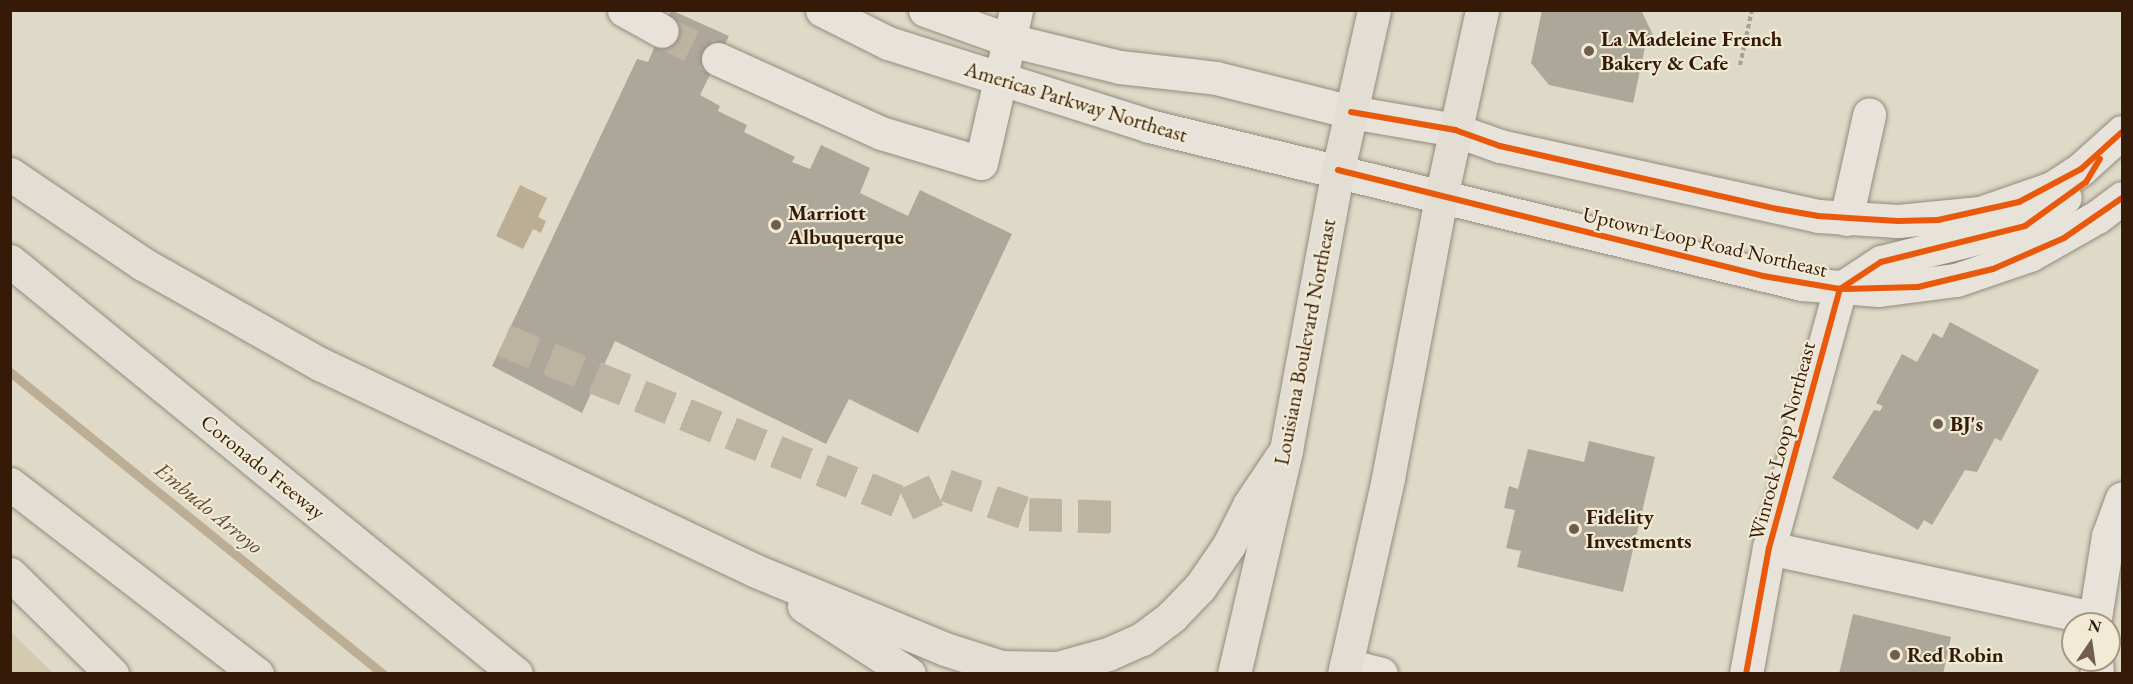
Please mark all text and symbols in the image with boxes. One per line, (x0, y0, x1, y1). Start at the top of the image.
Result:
place label: La Madeleine French Bakery & Cafe (1601, 26, 1782, 76)
marker: La Madeleine French Bakery & Cafe (1582, 44, 1596, 58)
street label: Americas Parkway Northeast (962, 56, 1190, 148)
place label: Marriott Albuquerque (788, 200, 904, 250)
street label: Uptown Loop Road Northeast (1580, 202, 1830, 282)
street label: Louisiana Boulevard Northeast (1269, 217, 1341, 467)
marker: Marriott Albuquerque (769, 218, 783, 232)
street label: Winrock Loop Northeast (1743, 339, 1821, 543)
street label: Coronado Freeway (196, 409, 330, 525)
place label: BJ's (1950, 411, 1983, 437)
marker: BJ's (1931, 417, 1945, 431)
water label: Embudo Arroyo (150, 457, 268, 559)
place label: Fidelity Investments (1586, 504, 1692, 554)
marker: Fidelity Investments (1567, 522, 1581, 536)
north arrow (2061, 612, 2121, 672)
text: N (2086, 614, 2103, 638)
place label: Red Robin (1907, 642, 2004, 668)
marker: Red Robin (1888, 648, 1902, 662)

